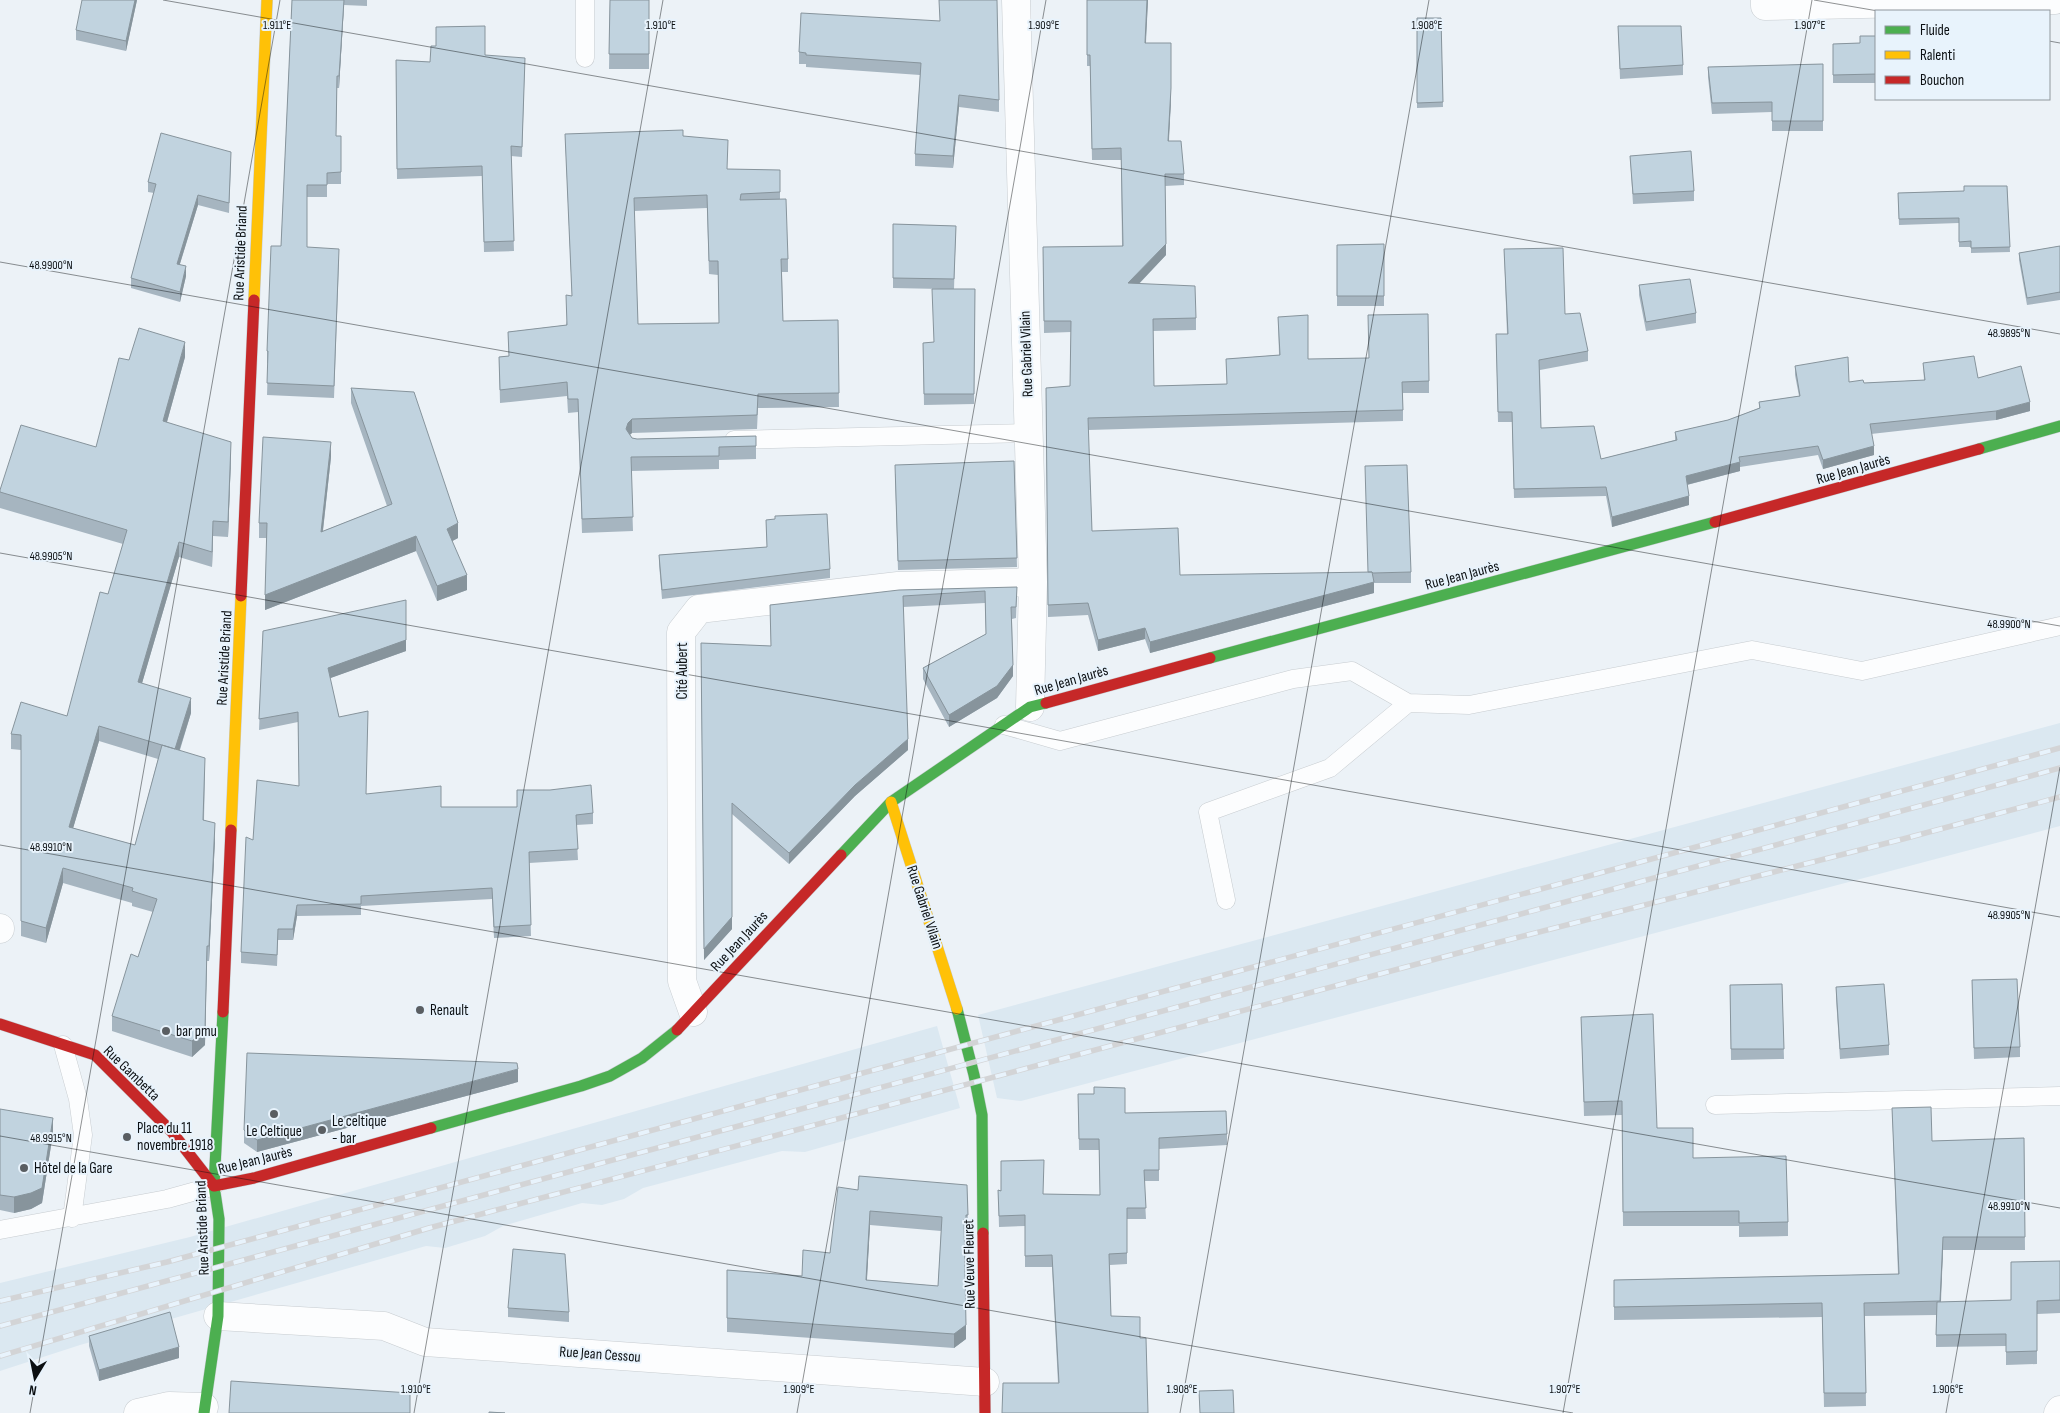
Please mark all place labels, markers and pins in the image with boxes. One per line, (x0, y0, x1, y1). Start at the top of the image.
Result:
place label: Renault (430, 1001, 469, 1020)
marker: Renault (414, 1004, 426, 1016)
place label: bar pmu (176, 1022, 217, 1041)
marker: bar pmu (160, 1025, 172, 1037)
marker: Le Celtique (268, 1108, 280, 1120)
place label: Le celtique - bar (332, 1112, 386, 1148)
place label: Place du 11 novembre 1918 (137, 1119, 213, 1155)
place label: Le Celtique (246, 1122, 302, 1141)
marker: Le celtique - bar (316, 1124, 328, 1136)
marker: Place du 11 novembre 1918 (121, 1131, 133, 1143)
place label: Hôtel de la Gare (34, 1159, 112, 1178)
marker: Hôtel de la Gare (18, 1162, 30, 1174)

